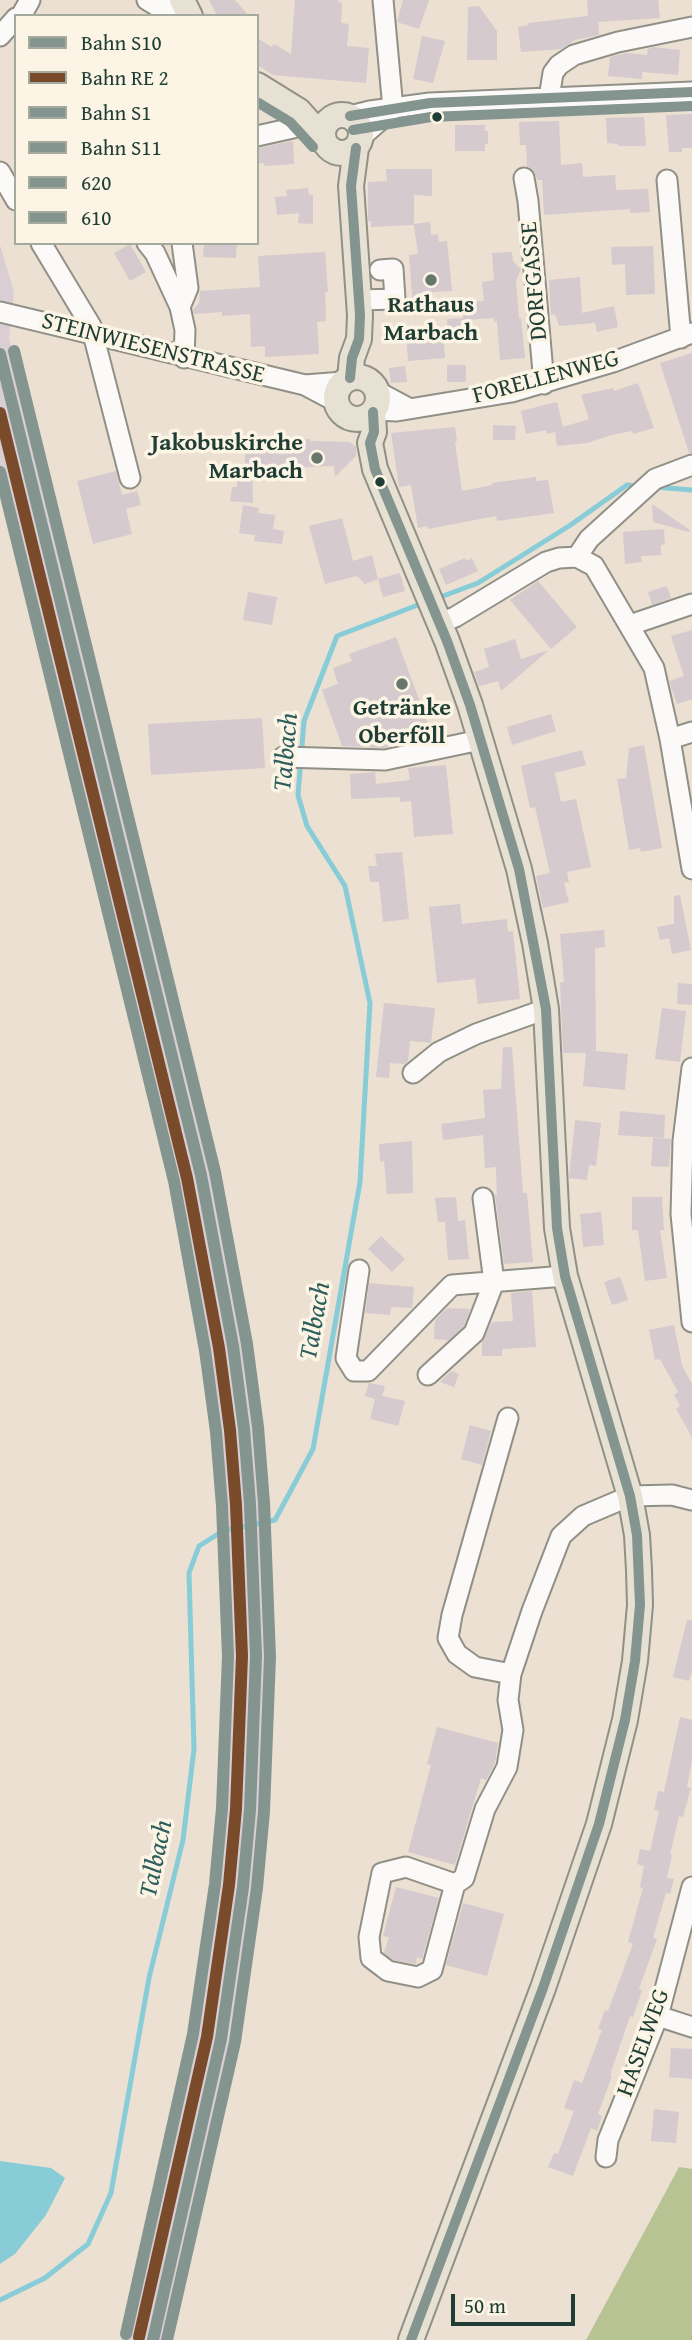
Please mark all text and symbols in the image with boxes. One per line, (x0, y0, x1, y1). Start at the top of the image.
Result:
legend (14, 14, 259, 245)
text: Bahn S10 (81, 27, 162, 58)
text: Bahn RE 2 (81, 62, 169, 93)
text: Bahn S1 (81, 97, 151, 128)
unlabelled marker (430, 110, 444, 124)
text: Bahn S11 (81, 132, 162, 163)
text: 620 (81, 167, 111, 198)
text: 610 (81, 202, 111, 233)
street label: DORFGASSE (515, 220, 555, 342)
marker: Rathaus Marbach (423, 272, 439, 288)
place label: Rathaus Marbach (384, 292, 478, 348)
street label: STEINWIESENSTRASSE (38, 307, 268, 391)
street label: FORELLENWEG (470, 345, 622, 411)
place label: Jakobuskirche Marbach (151, 430, 303, 486)
marker: Jakobuskirche Marbach (309, 450, 325, 466)
unlabelled marker (373, 475, 387, 489)
marker: Getränke Oberföll (394, 676, 410, 692)
place label: Getränke Oberföll (353, 695, 451, 751)
water label: Talbach (268, 711, 306, 793)
water label: Talbach (294, 1280, 338, 1362)
water label: Talbach (134, 1817, 180, 1901)
street label: HASELWEG (611, 1985, 677, 2101)
scale bar (454, 2280, 578, 2324)
text: 50 m (464, 2290, 506, 2321)

